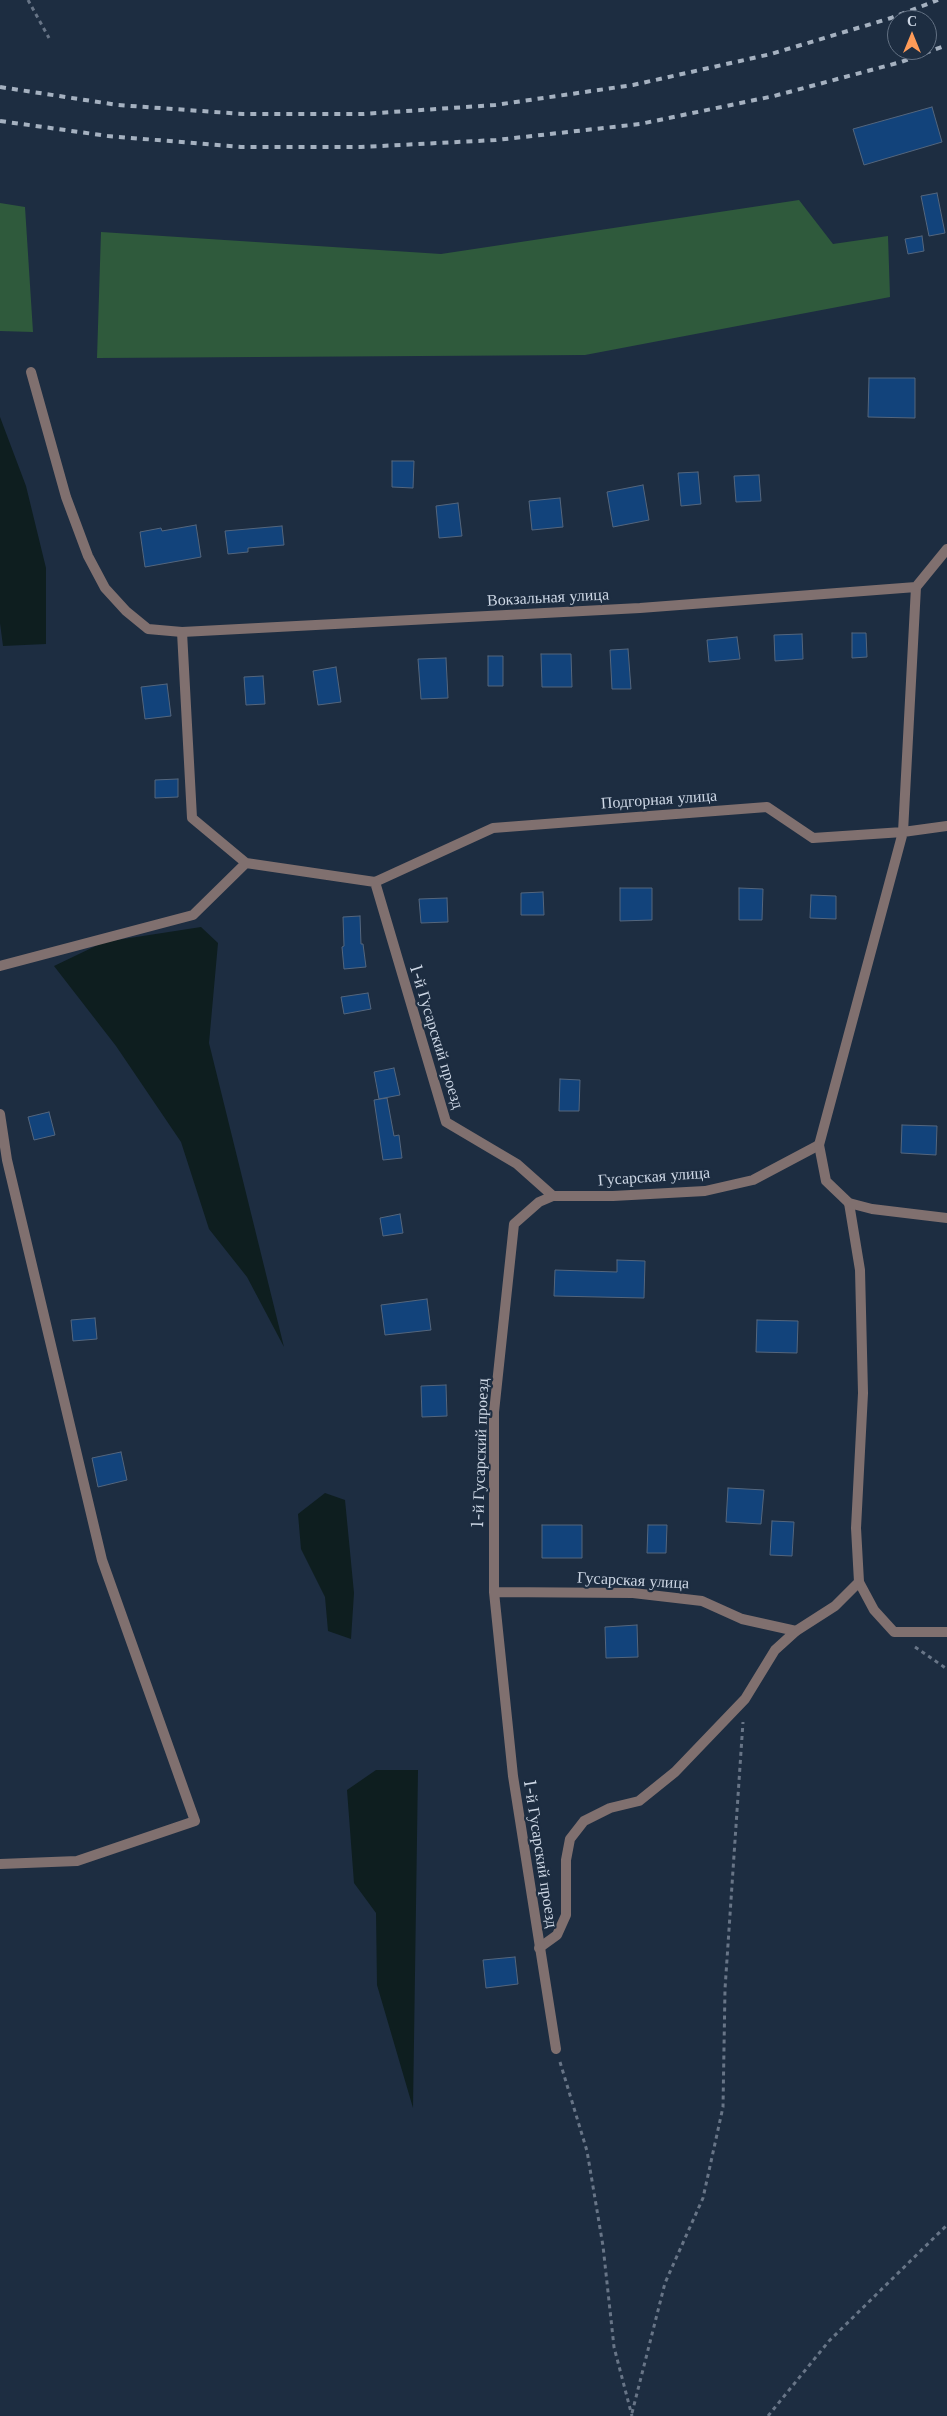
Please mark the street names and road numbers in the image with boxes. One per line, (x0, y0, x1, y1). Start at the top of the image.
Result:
street label: Вокзальная улица (486, 585, 610, 611)
street label: Подгорная улица (600, 786, 718, 814)
street label: 1-й Гусарский проезд (405, 963, 467, 1111)
street label: Гусарская улица (597, 1164, 711, 1190)
street label: 1-й Гусарский проезд (469, 1378, 493, 1528)
street label: Гусарская улица (576, 1568, 690, 1594)
street label: 1-й Гусарский проезд (519, 1779, 561, 1929)

